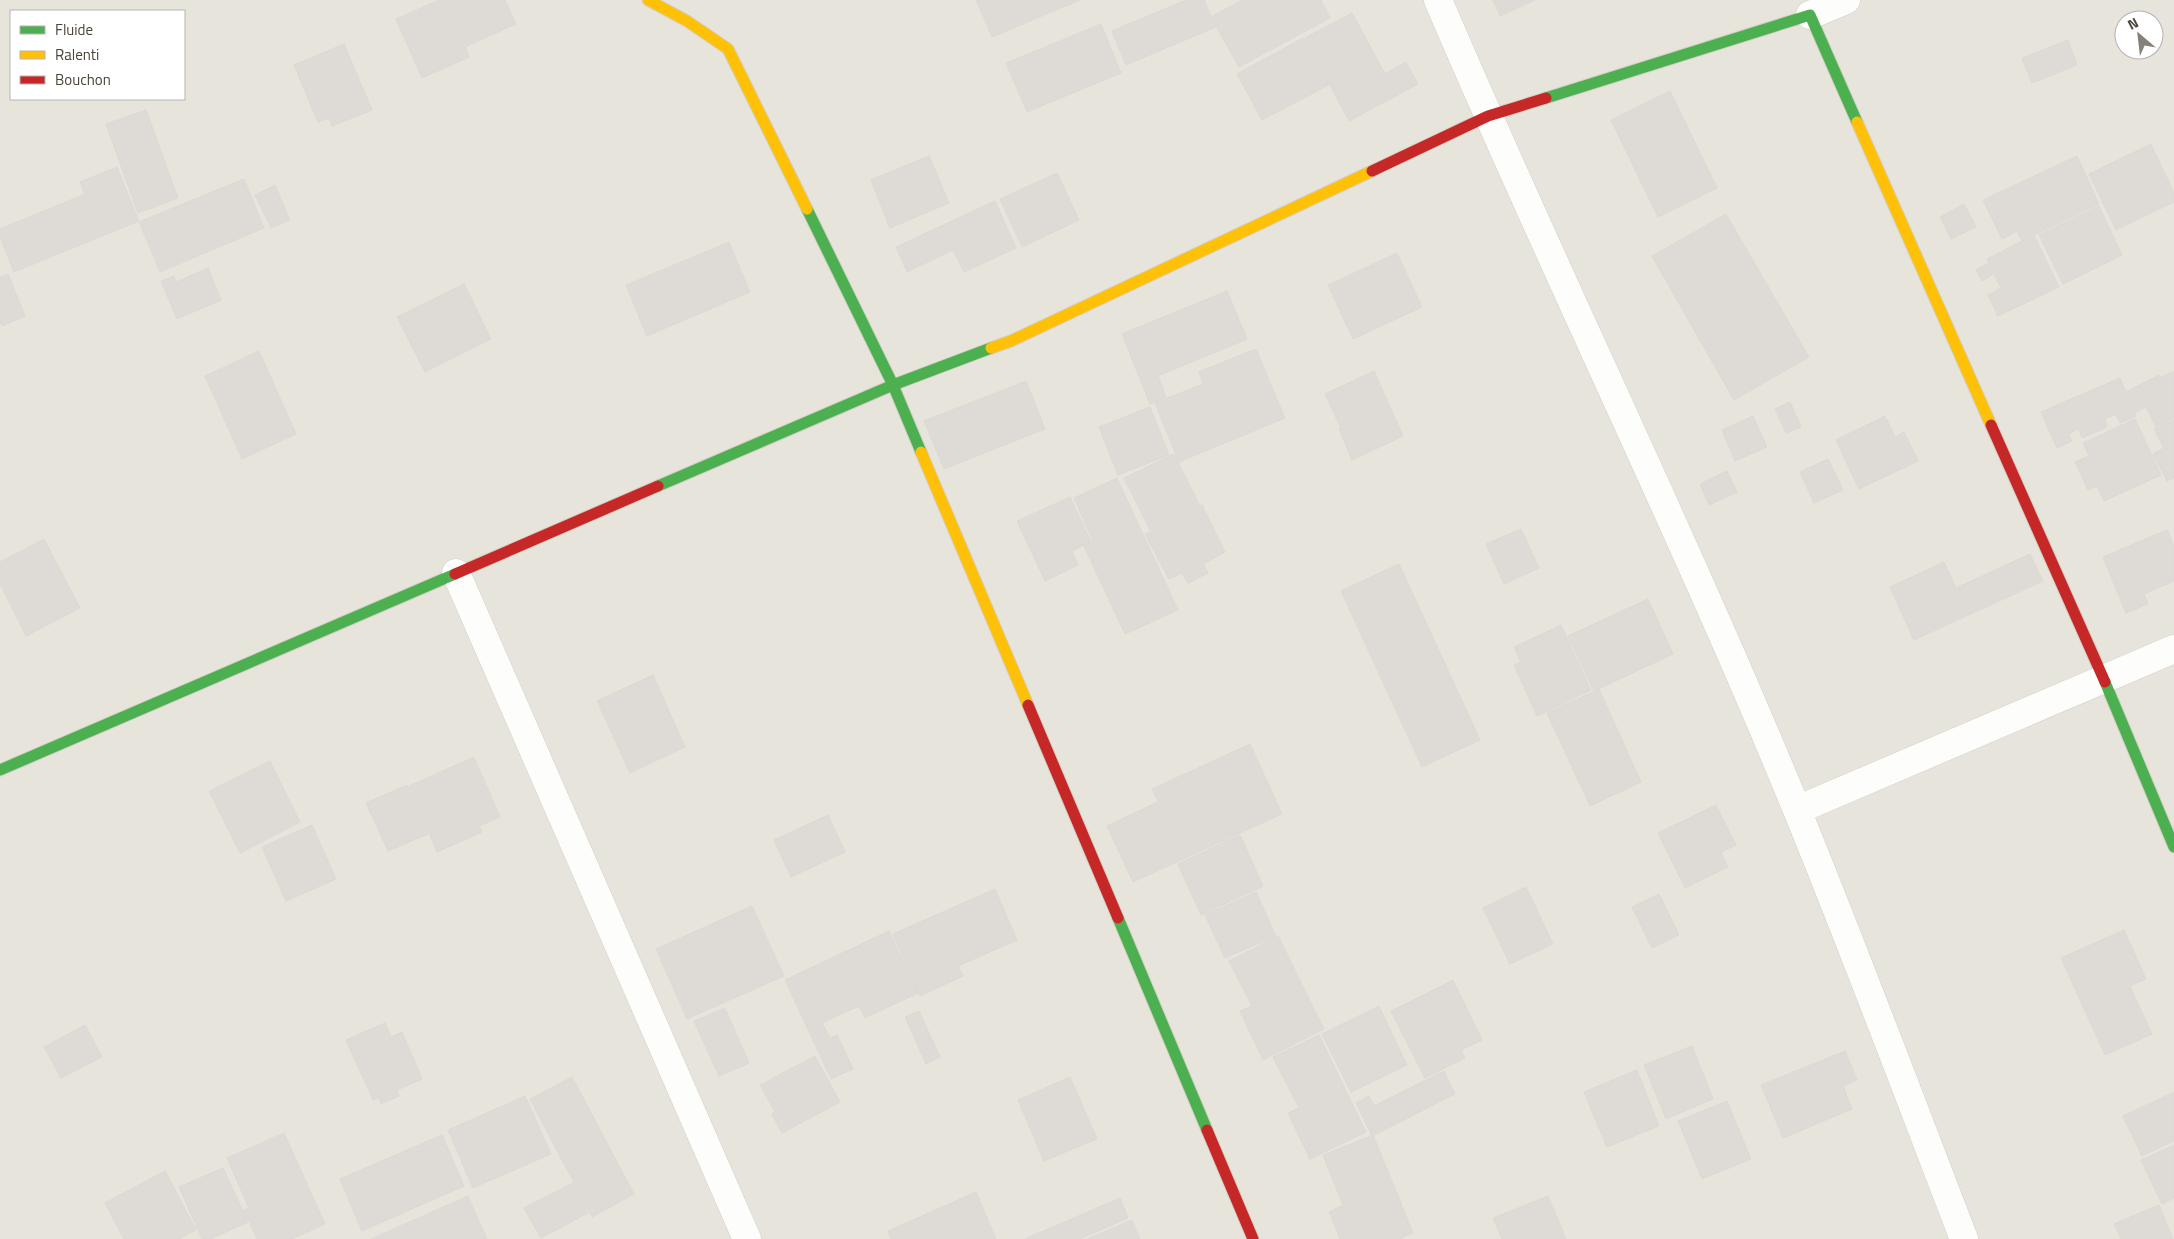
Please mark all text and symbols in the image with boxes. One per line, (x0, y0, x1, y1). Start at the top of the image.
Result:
legend (10, 10, 185, 100)
north arrow (2114, 10, 2164, 60)
text: N (2123, 12, 2142, 35)
text: Fluide (55, 18, 93, 41)
text: Ralenti (55, 43, 99, 66)
text: Bouchon (55, 68, 111, 91)

